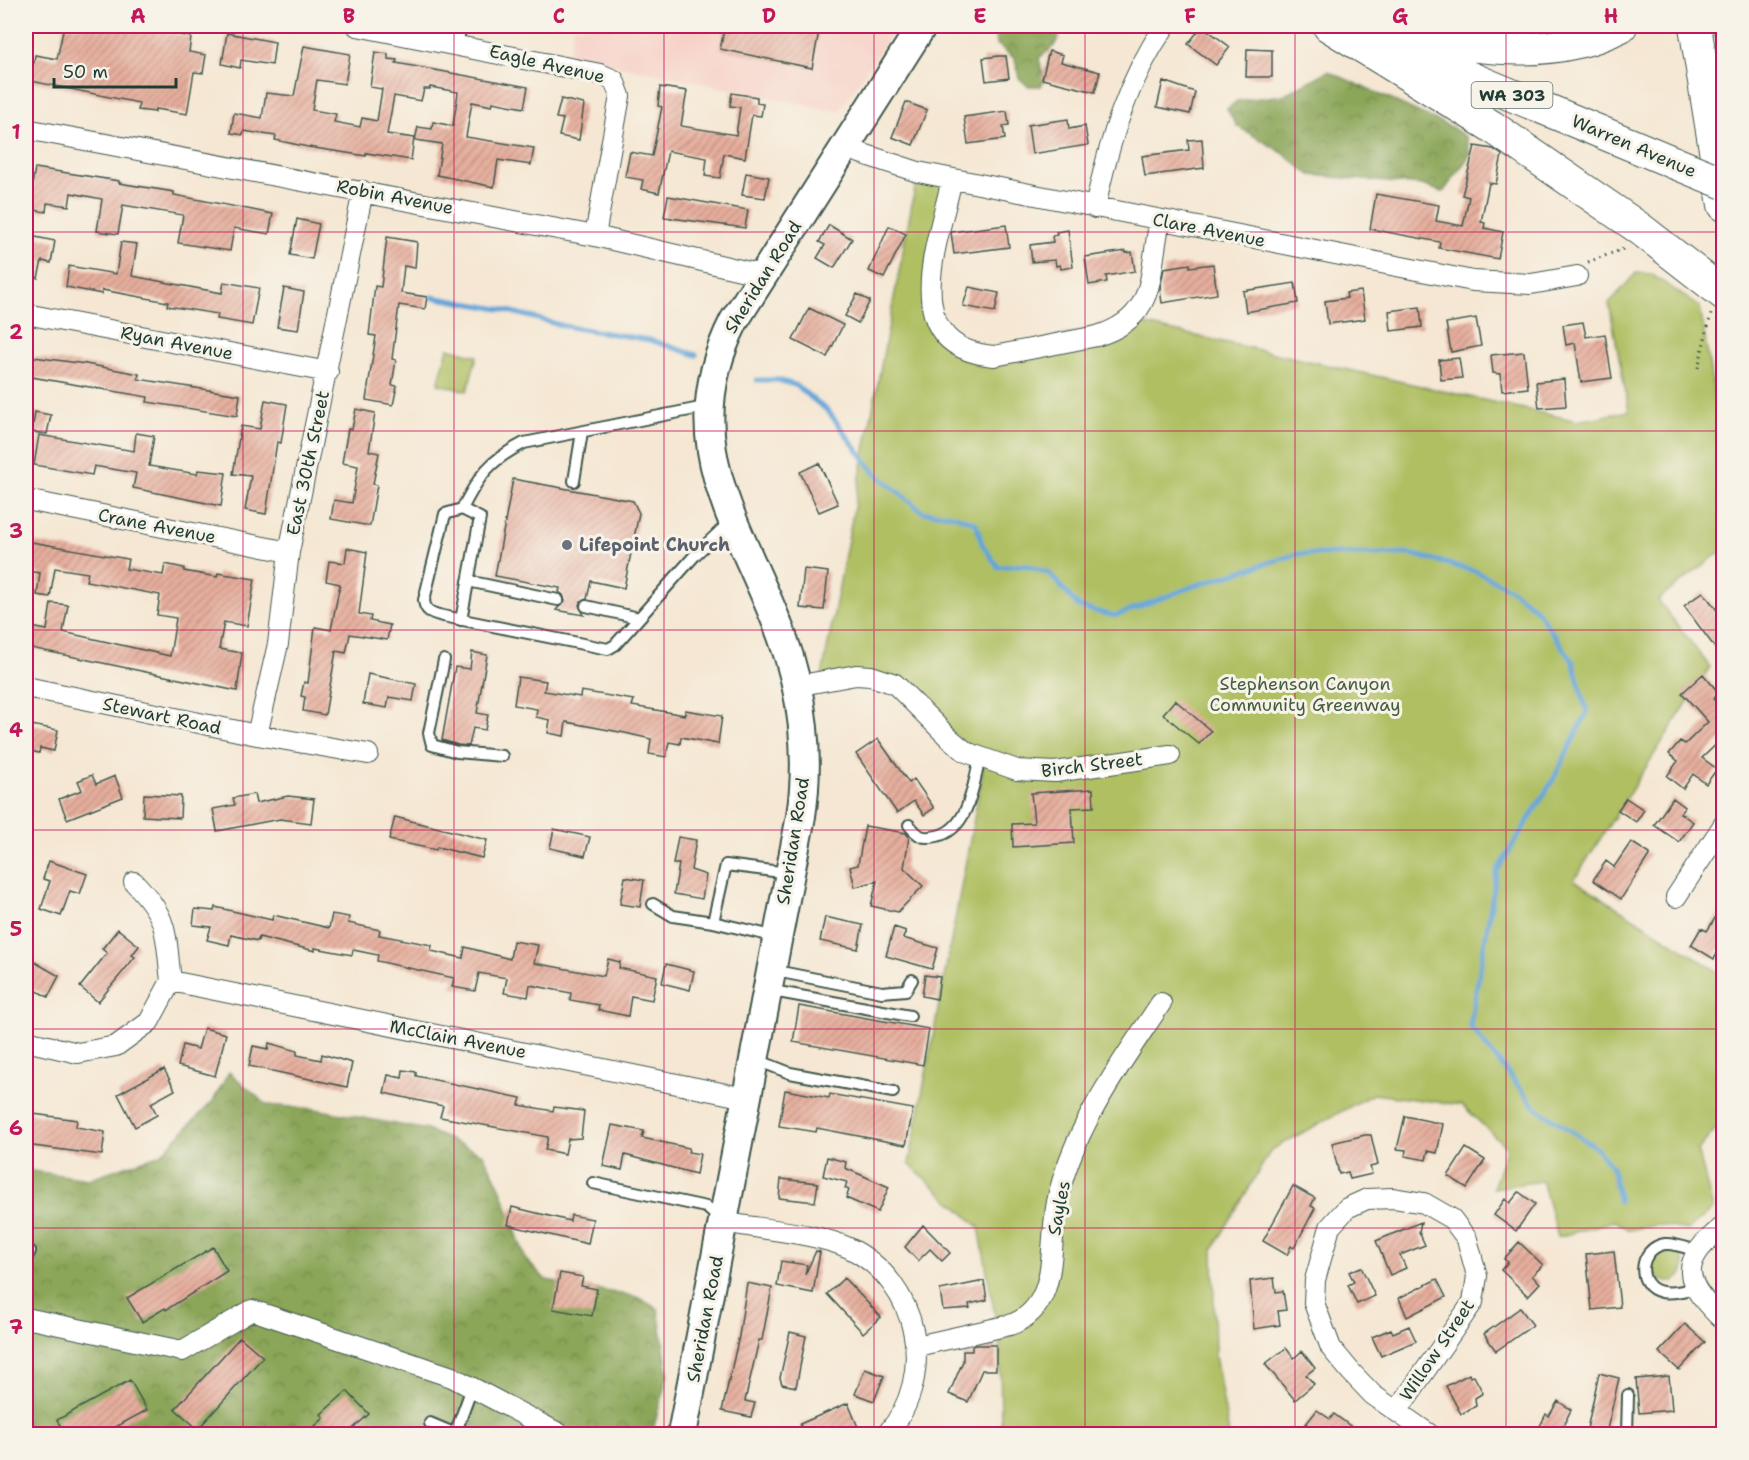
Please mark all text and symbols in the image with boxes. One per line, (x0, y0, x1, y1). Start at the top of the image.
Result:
text: A (130, 3, 146, 29)
text: B (343, 3, 355, 29)
text: C (553, 3, 565, 29)
text: D (762, 3, 776, 29)
text: E (973, 3, 987, 29)
text: F (1184, 3, 1196, 29)
text: G (1392, 3, 1408, 29)
text: H (1604, 3, 1618, 29)
street label: Eagle Avenue (487, 39, 607, 89)
scale bar (54, 51, 176, 89)
text: 50 m (63, 60, 108, 84)
road number: WA 303 (1472, 82, 1552, 108)
street label: Warren Avenue (1568, 109, 1700, 183)
text: 1 (11, 119, 21, 145)
street label: Robin Avenue (334, 174, 456, 220)
street label: Clare Avenue (1150, 207, 1268, 253)
street label: Sheridan Road (719, 216, 807, 338)
text: 2 (9, 319, 23, 345)
street label: Ryan Avenue (119, 320, 235, 366)
street label: East 30th Street (281, 388, 335, 538)
street label: Crane Avenue (96, 503, 218, 549)
text: 3 (9, 518, 23, 544)
place label: Lifepoint Church (579, 533, 730, 557)
marker: Lifepoint Church (560, 538, 574, 552)
park label: Stephenson Canyon Community Greenway (1209, 672, 1401, 717)
street label: Stewart Road (101, 692, 223, 740)
text: 4 (9, 717, 23, 743)
street label: Birch Street (1040, 747, 1144, 783)
street label: Sheridan Road (771, 776, 815, 906)
text: 5 (10, 916, 22, 942)
street label: McClain Avenue (388, 1014, 528, 1064)
text: 6 (9, 1115, 23, 1141)
street label: Sayles (1042, 1179, 1076, 1237)
street label: Sheridan Road (681, 1254, 729, 1384)
street label: Willow Street (1394, 1294, 1480, 1406)
text: 7 (9, 1314, 23, 1340)

